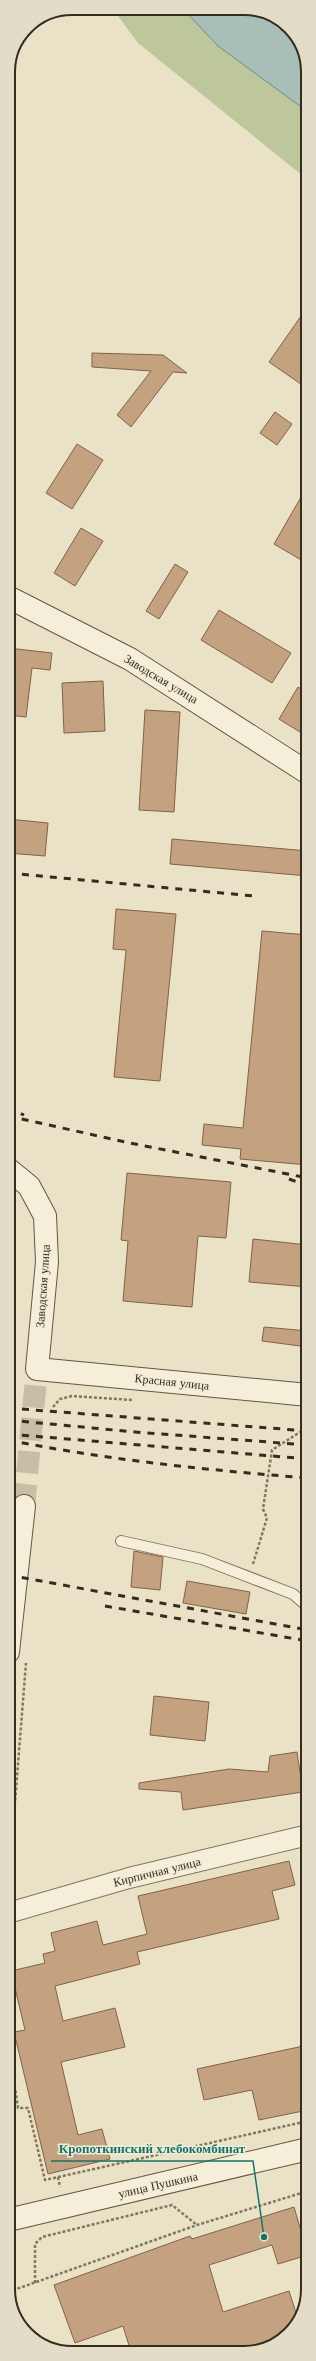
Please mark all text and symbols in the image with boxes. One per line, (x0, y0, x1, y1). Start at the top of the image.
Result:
street label: Заводская улица (122, 651, 202, 707)
street label: Заводская улица (32, 1243, 53, 1328)
street label: Красная улица (134, 1370, 211, 1393)
street label: Кирпичная улица (112, 1853, 203, 1890)
callout: Кропоткинский хлебокомбинат (51, 2136, 253, 2161)
text: Кропоткинский хлебокомбинат (59, 2140, 246, 2157)
street label: улица Пушкина (117, 2168, 200, 2201)

